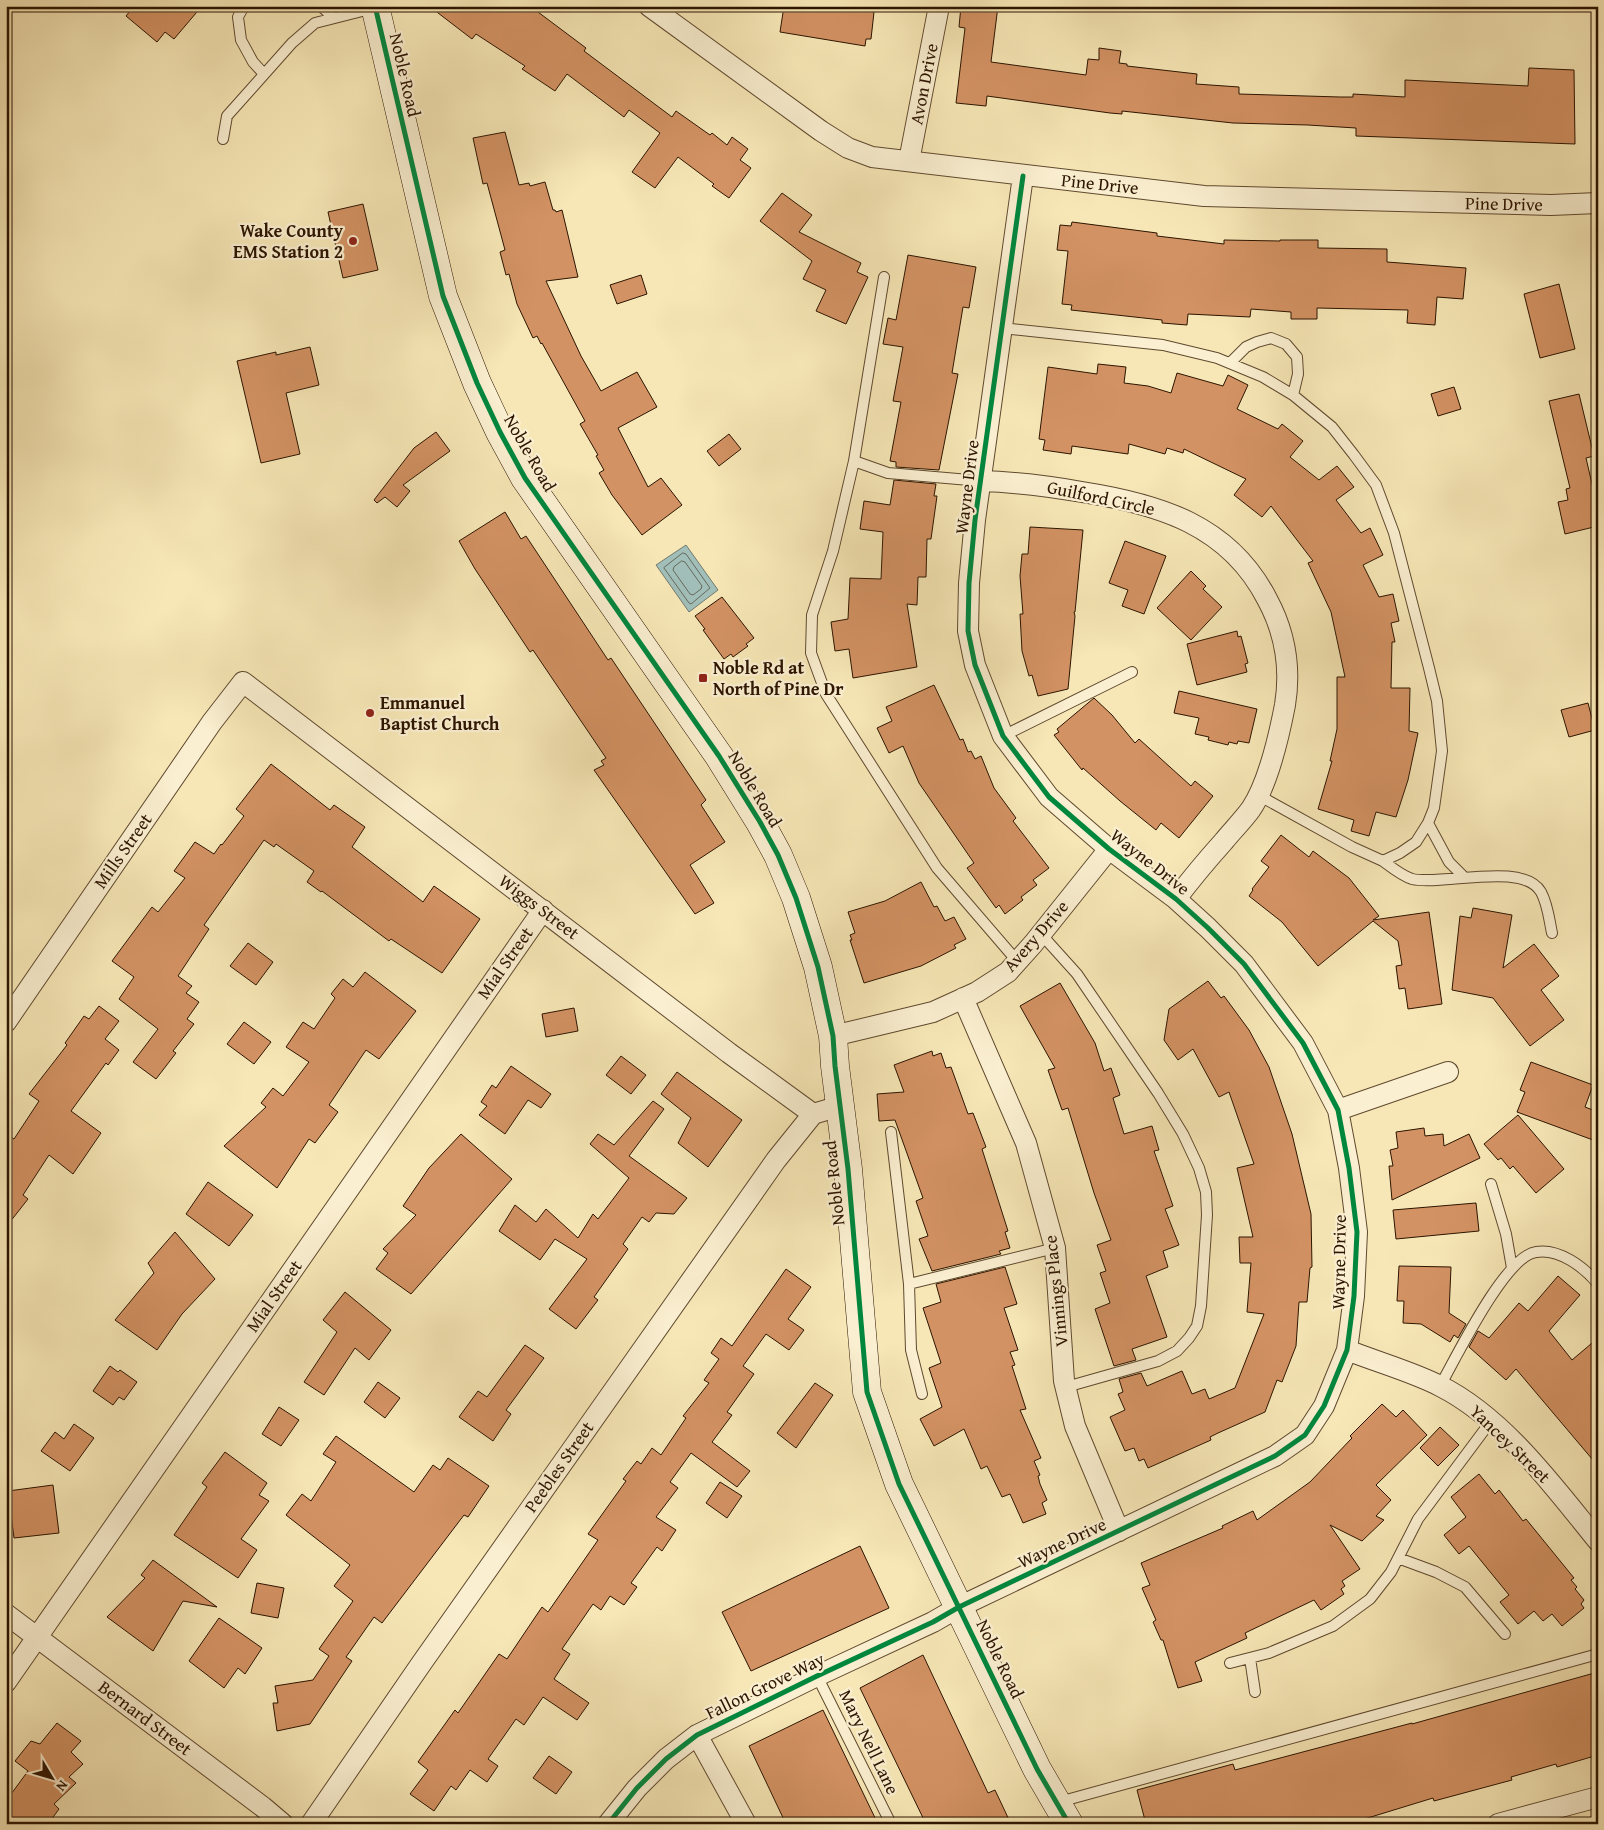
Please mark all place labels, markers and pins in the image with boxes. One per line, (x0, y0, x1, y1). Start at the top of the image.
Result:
place label: Wake County EMS Station 2 (233, 217, 344, 265)
marker: Wake County EMS Station 2 (347, 235, 359, 247)
place label: Noble Rd at North of Pine Dr (713, 654, 844, 702)
marker: Noble Rd at North of Pine Dr (697, 672, 709, 684)
place label: Emmanuel Baptist Church (380, 689, 500, 737)
marker: Emmanuel Baptist Church (364, 707, 376, 719)

